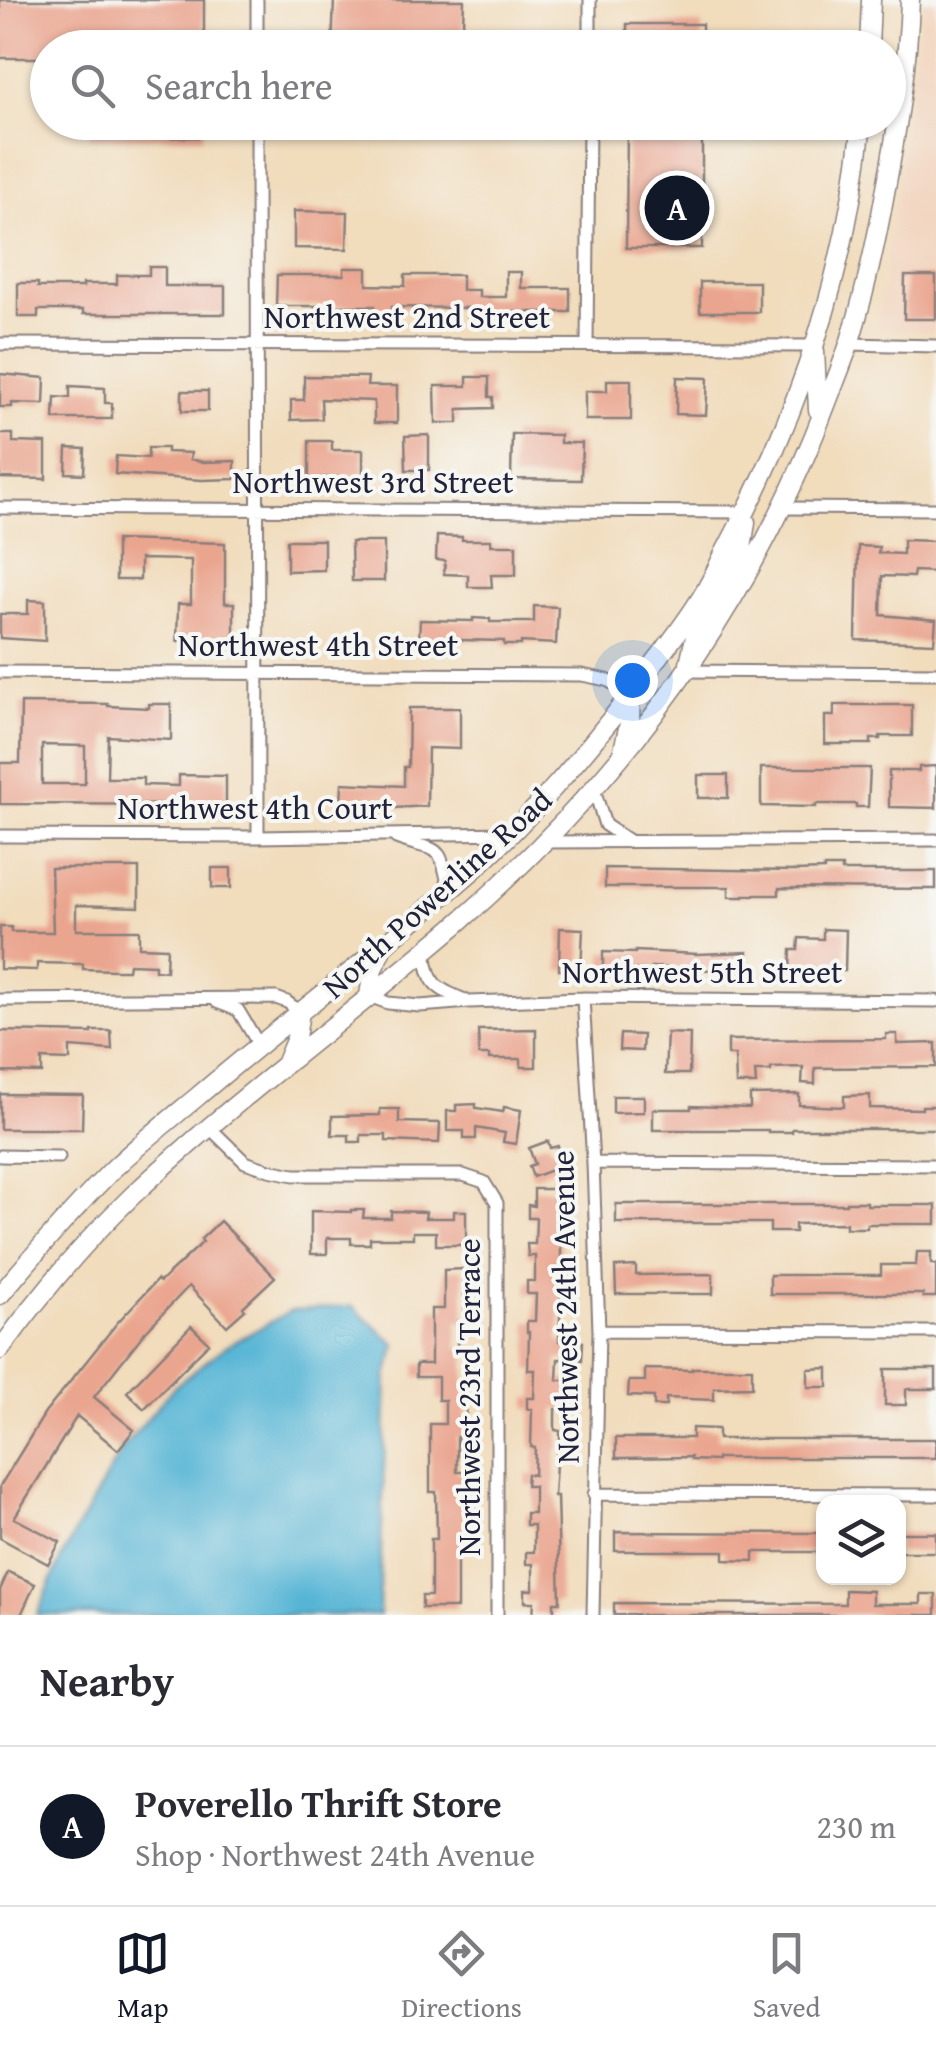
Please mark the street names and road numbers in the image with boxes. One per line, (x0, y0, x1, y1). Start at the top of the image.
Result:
street label: Northwest 2nd Street (264, 293, 550, 340)
street label: Northwest 3rd Street (232, 458, 514, 505)
street label: Northwest 4th Street (178, 621, 458, 668)
street label: North Powerline Road (311, 776, 562, 1009)
street label: Northwest 4th Court (117, 784, 393, 831)
street label: Northwest 5th Street (562, 948, 842, 995)
street label: Northwest 24th Avenue (538, 1150, 591, 1464)
street label: Northwest 23rd Terrace (445, 1238, 492, 1556)

